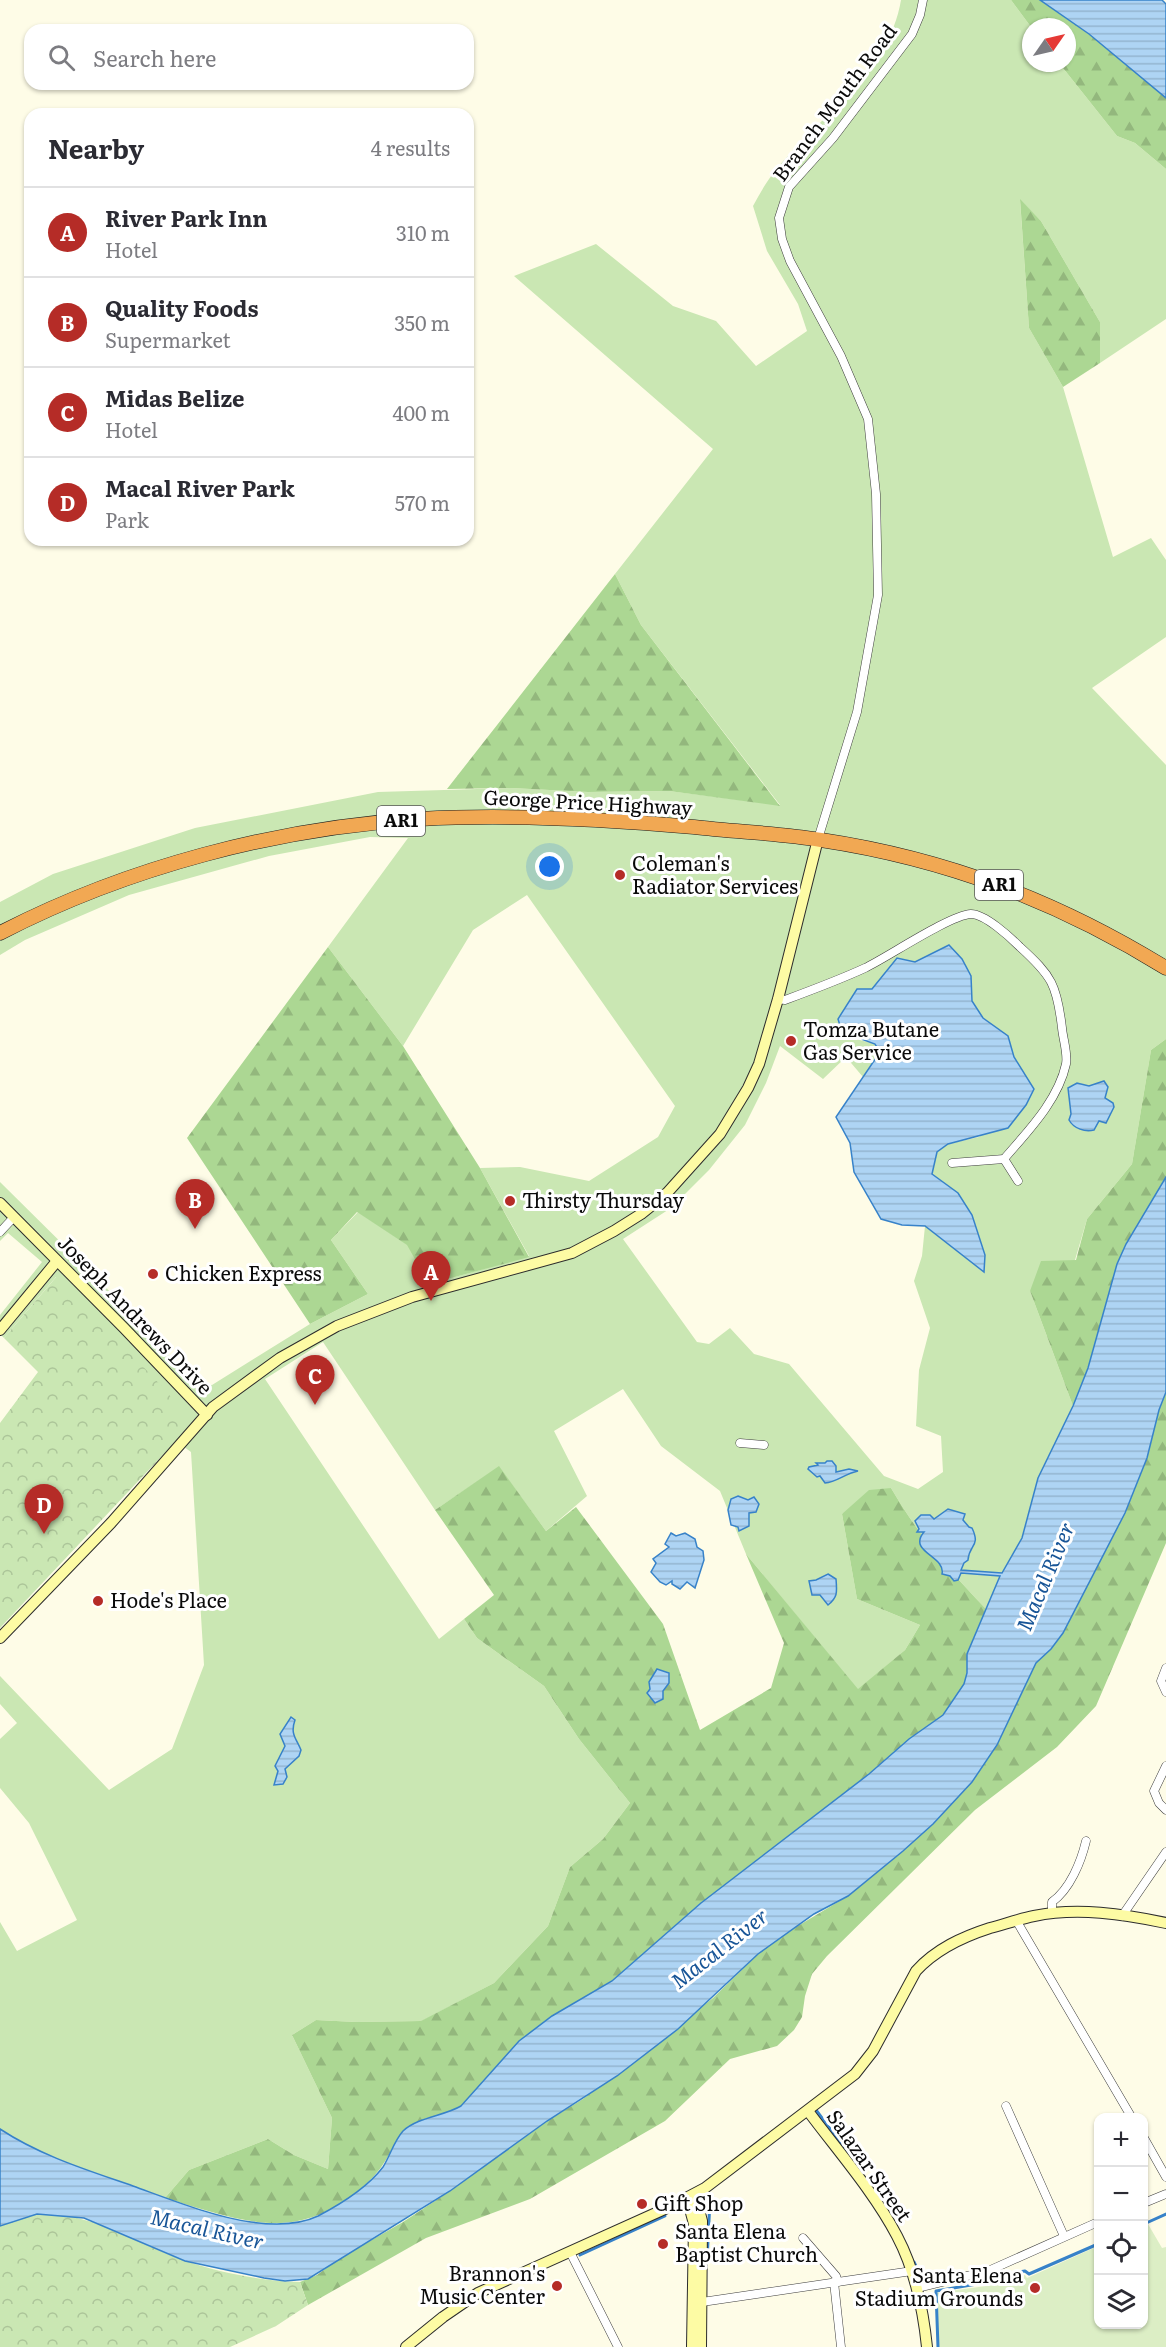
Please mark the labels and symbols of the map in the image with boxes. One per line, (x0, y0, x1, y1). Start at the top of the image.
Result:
street label: Branch Mouth Road (764, 17, 903, 187)
north arrow (1022, 18, 1076, 72)
street label: George Price Highway (483, 781, 694, 821)
road number: AR1 (377, 806, 425, 836)
place label: Coleman's Radiator Services (632, 847, 798, 900)
your location (535, 852, 564, 881)
marker: Coleman's Radiator Services (613, 868, 627, 882)
road number: AR1 (975, 870, 1023, 900)
place label: Tomza Butane Gas Service (803, 1013, 939, 1066)
marker: Tomza Butane Gas Service (784, 1034, 798, 1048)
pin: B (176, 1180, 214, 1229)
place label: Thirsty Thursday (522, 1184, 684, 1214)
marker: Thirsty Thursday (503, 1194, 517, 1208)
street label: Joseph Andrews Drive (52, 1227, 221, 1400)
pin: A (412, 1252, 450, 1301)
place label: Chicken Express (165, 1257, 322, 1287)
marker: Chicken Express (146, 1267, 160, 1281)
pin: C (296, 1356, 334, 1405)
pin: D (24, 1484, 63, 1534)
water label: Macal River (1007, 1517, 1081, 1635)
place label: Hode's Place (110, 1584, 227, 1614)
marker: Hode's Place (91, 1594, 105, 1608)
water label: Macal River (663, 1899, 774, 1995)
street label: Salazar Street (821, 2103, 920, 2227)
place label: Gift Shop (654, 2187, 743, 2217)
marker: Gift Shop (635, 2197, 649, 2211)
water label: Macal River (148, 2199, 268, 2256)
place label: Santa Elena Baptist Church (675, 2215, 818, 2268)
marker: Santa Elena Baptist Church (656, 2237, 670, 2251)
place label: Brannon's Music Center (419, 2257, 546, 2310)
place label: Santa Elena Stadium Grounds (855, 2259, 1023, 2312)
marker: Brannon's Music Center (550, 2279, 564, 2293)
marker: Santa Elena Stadium Grounds (1028, 2281, 1042, 2295)

